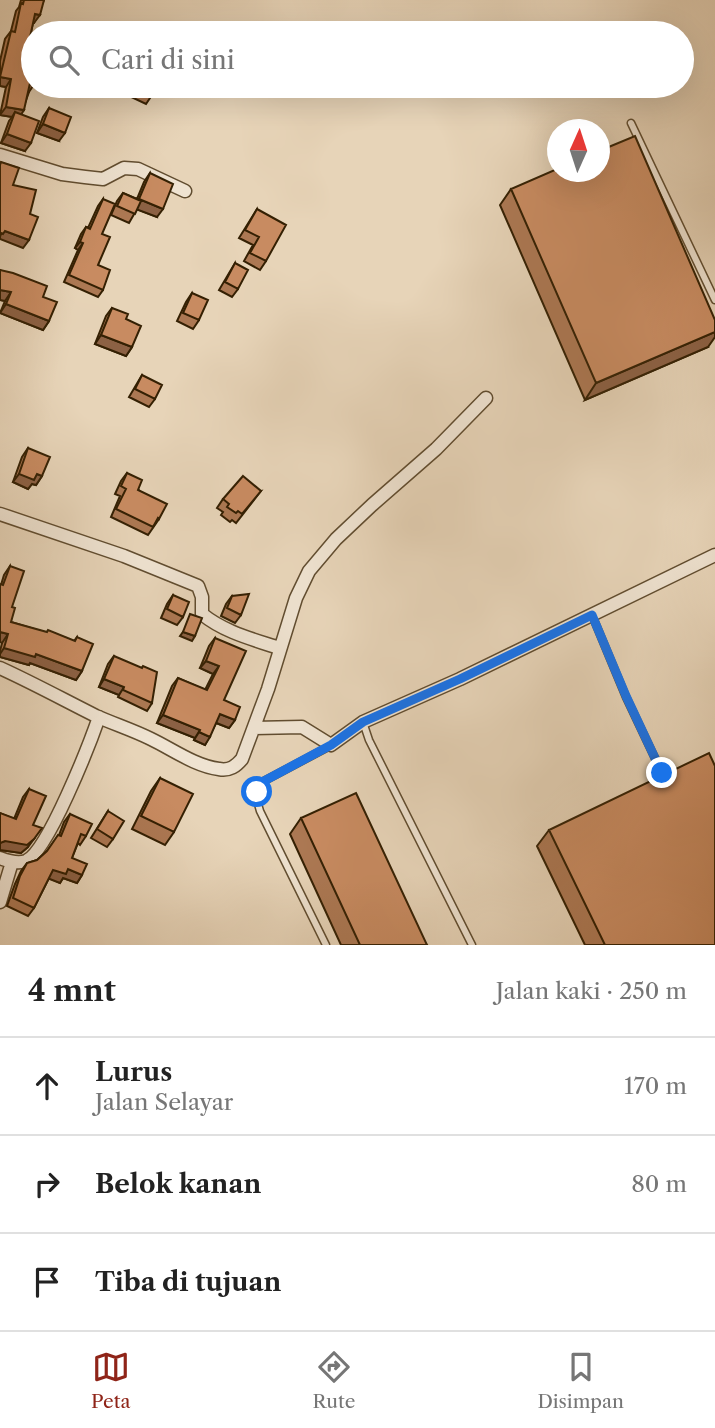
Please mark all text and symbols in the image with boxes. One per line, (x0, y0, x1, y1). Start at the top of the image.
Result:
search box (21, 21, 694, 98)
icon: search (45, 41, 83, 79)
text: Cari di sini (101, 44, 235, 76)
north arrow (547, 119, 610, 182)
route end (646, 757, 677, 788)
route start (241, 776, 272, 807)
text: 4 mnt (28, 972, 116, 1009)
text: Jalan kaki · 250 m (496, 977, 687, 1005)
text: Lurus (95, 1056, 172, 1088)
icon: ahead (28, 1067, 66, 1105)
text: 170 m (624, 1072, 687, 1100)
text: Jalan Selayar (95, 1088, 234, 1116)
icon: right (28, 1165, 66, 1203)
text: Belok kanan (95, 1168, 261, 1200)
text: 80 m (631, 1170, 687, 1198)
icon: arrive (28, 1263, 66, 1301)
text: Tiba di tujuan (95, 1266, 281, 1298)
tab: Peta (91, 1348, 130, 1413)
tab: Rute (312, 1348, 355, 1413)
tab: Disimpan (537, 1348, 624, 1413)

